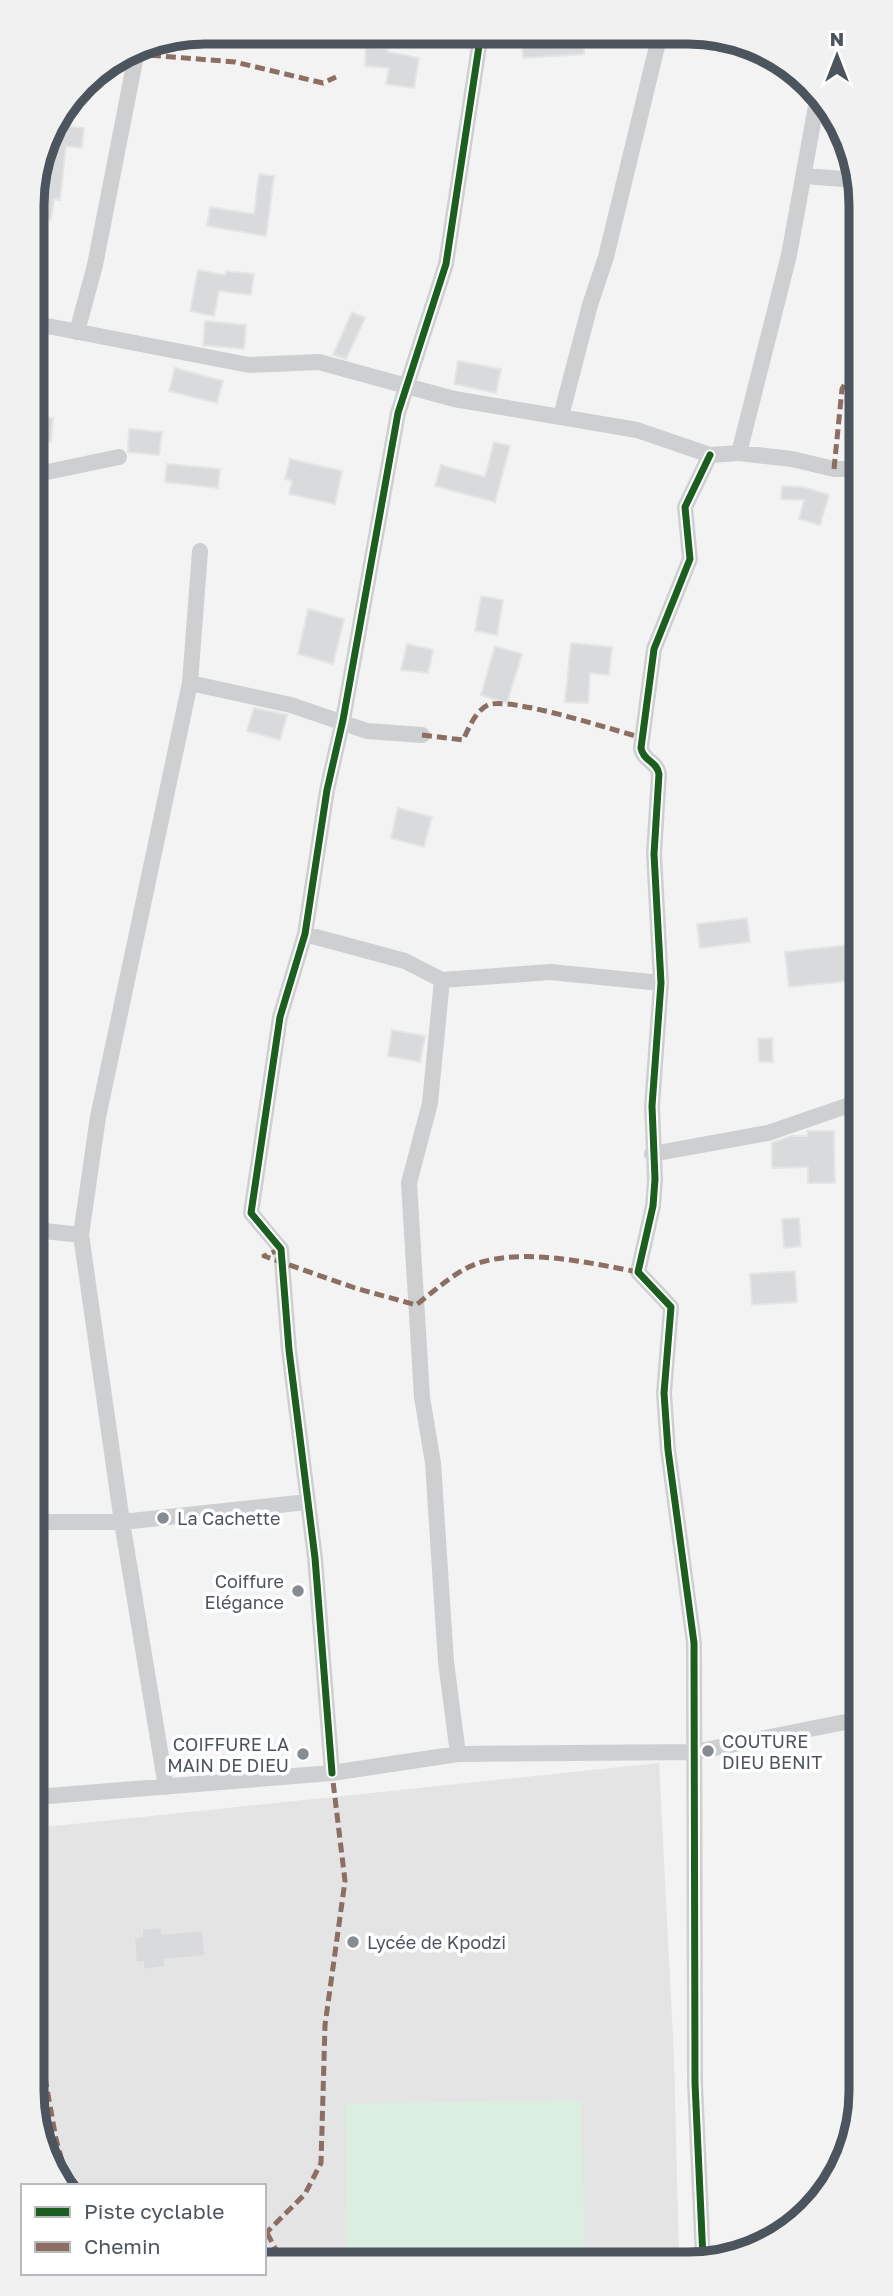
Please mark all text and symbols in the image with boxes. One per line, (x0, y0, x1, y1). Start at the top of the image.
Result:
north arrow (802, 21, 872, 91)
text: N (830, 27, 844, 50)
place label: La Cachette (177, 1507, 281, 1529)
marker: La Cachette (155, 1510, 171, 1526)
place label: Coiffure Elégance (204, 1570, 284, 1613)
marker: Coiffure Elégance (290, 1583, 306, 1599)
place label: COUTURE DIEU BENIT (722, 1730, 822, 1773)
place label: COIFFURE LA MAIN DE DIEU (167, 1733, 289, 1776)
marker: COUTURE DIEU BENIT (700, 1743, 716, 1759)
marker: COIFFURE LA MAIN DE DIEU (295, 1746, 311, 1762)
place label: Lycée de Kpodzi (367, 1931, 506, 1953)
marker: Lycée de Kpodzi (345, 1934, 361, 1950)
legend (21, 2184, 266, 2275)
text: Piste cyclable (84, 2198, 224, 2224)
text: Chemin (84, 2233, 161, 2259)

